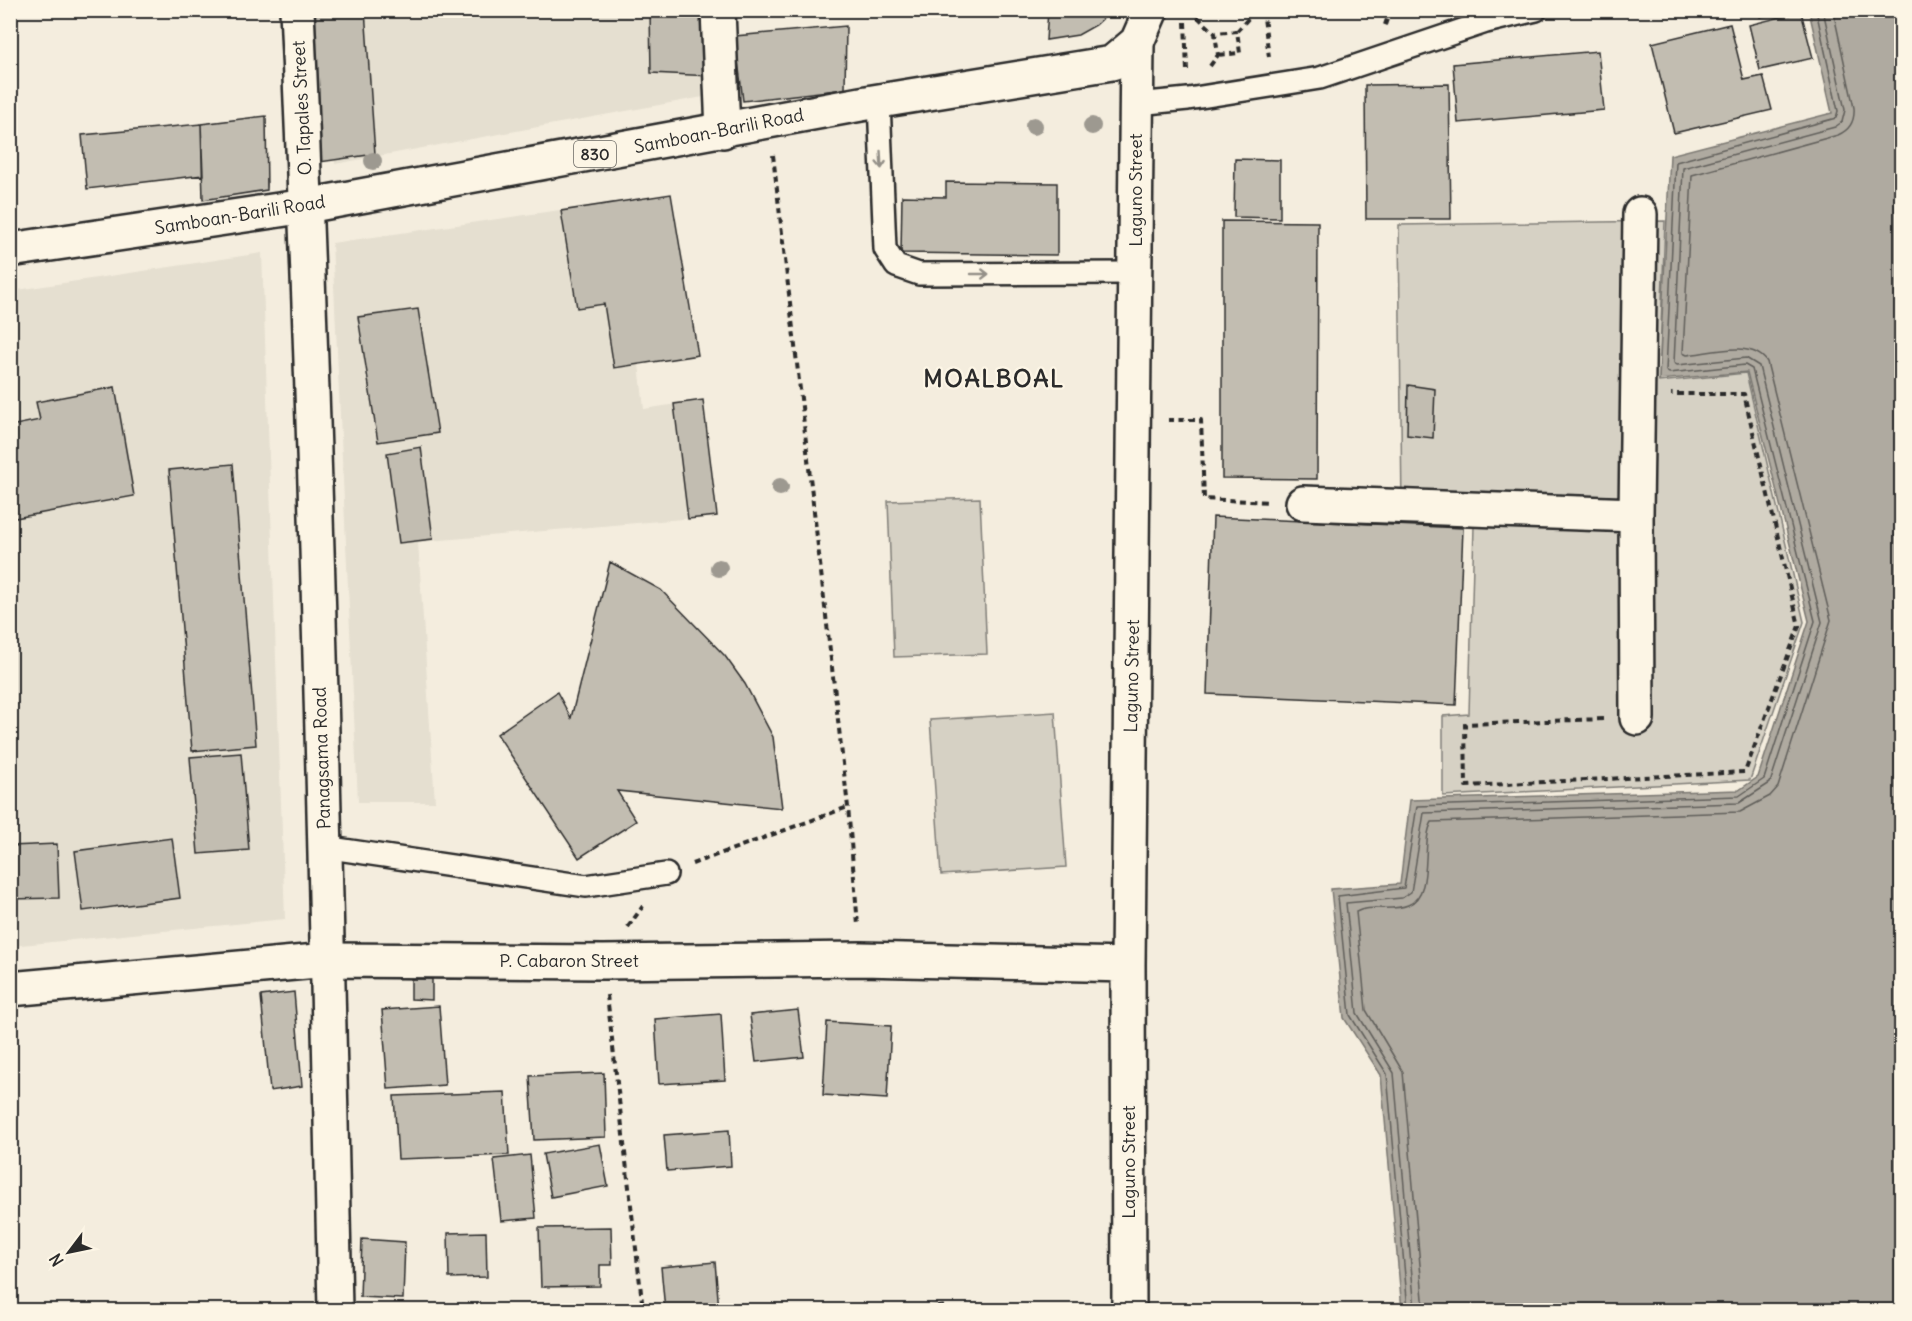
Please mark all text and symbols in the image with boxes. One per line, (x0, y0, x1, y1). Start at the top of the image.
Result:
street label: O. Tapales Street (286, 40, 317, 176)
street label: Samboan-Barili Road (632, 103, 806, 158)
street label: Laguno Street (1124, 133, 1147, 247)
road number: 830 (574, 141, 616, 167)
one-way arrow (876, 149, 887, 169)
street label: Samboan-Barili Road (153, 190, 327, 239)
one-way arrow (970, 268, 990, 279)
district label: MOALBOAL (923, 363, 1065, 393)
street label: Laguno Street (1119, 619, 1144, 733)
street label: Panagsama Road (308, 686, 335, 830)
street label: P. Cabaron Street (499, 949, 639, 972)
street label: Laguno Street (1117, 1105, 1140, 1219)
north arrow (39, 1222, 99, 1282)
text: N (45, 1250, 68, 1270)

